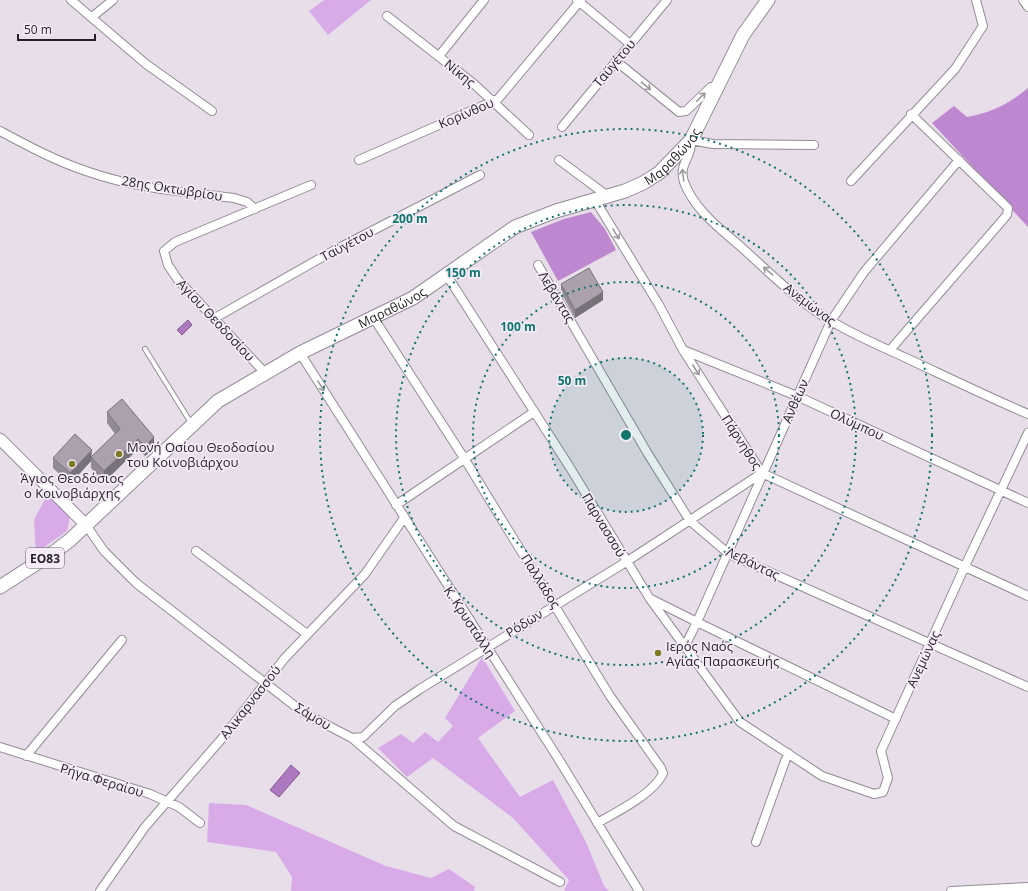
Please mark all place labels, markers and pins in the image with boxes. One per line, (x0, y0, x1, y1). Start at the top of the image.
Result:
centre of rings (619, 428, 633, 442)
place label: Μονή Οσίου Θεοδοσίου του Κοινοβιάρχου (127, 438, 274, 471)
marker: Μονή Οσίου Θεοδοσίου του Κοινοβιάρχου (114, 449, 124, 459)
marker: Άγιος Θεοδόσιος ο Κοινοβιάρχης (67, 459, 77, 469)
place label: Άγιος Θεοδόσιος ο Κοινοβιάρχης (21, 469, 123, 502)
place label: Ιερός Ναός Αγίας Παρασκευής (666, 637, 779, 670)
marker: Ιερός Ναός Αγίας Παρασκευής (653, 648, 663, 658)

